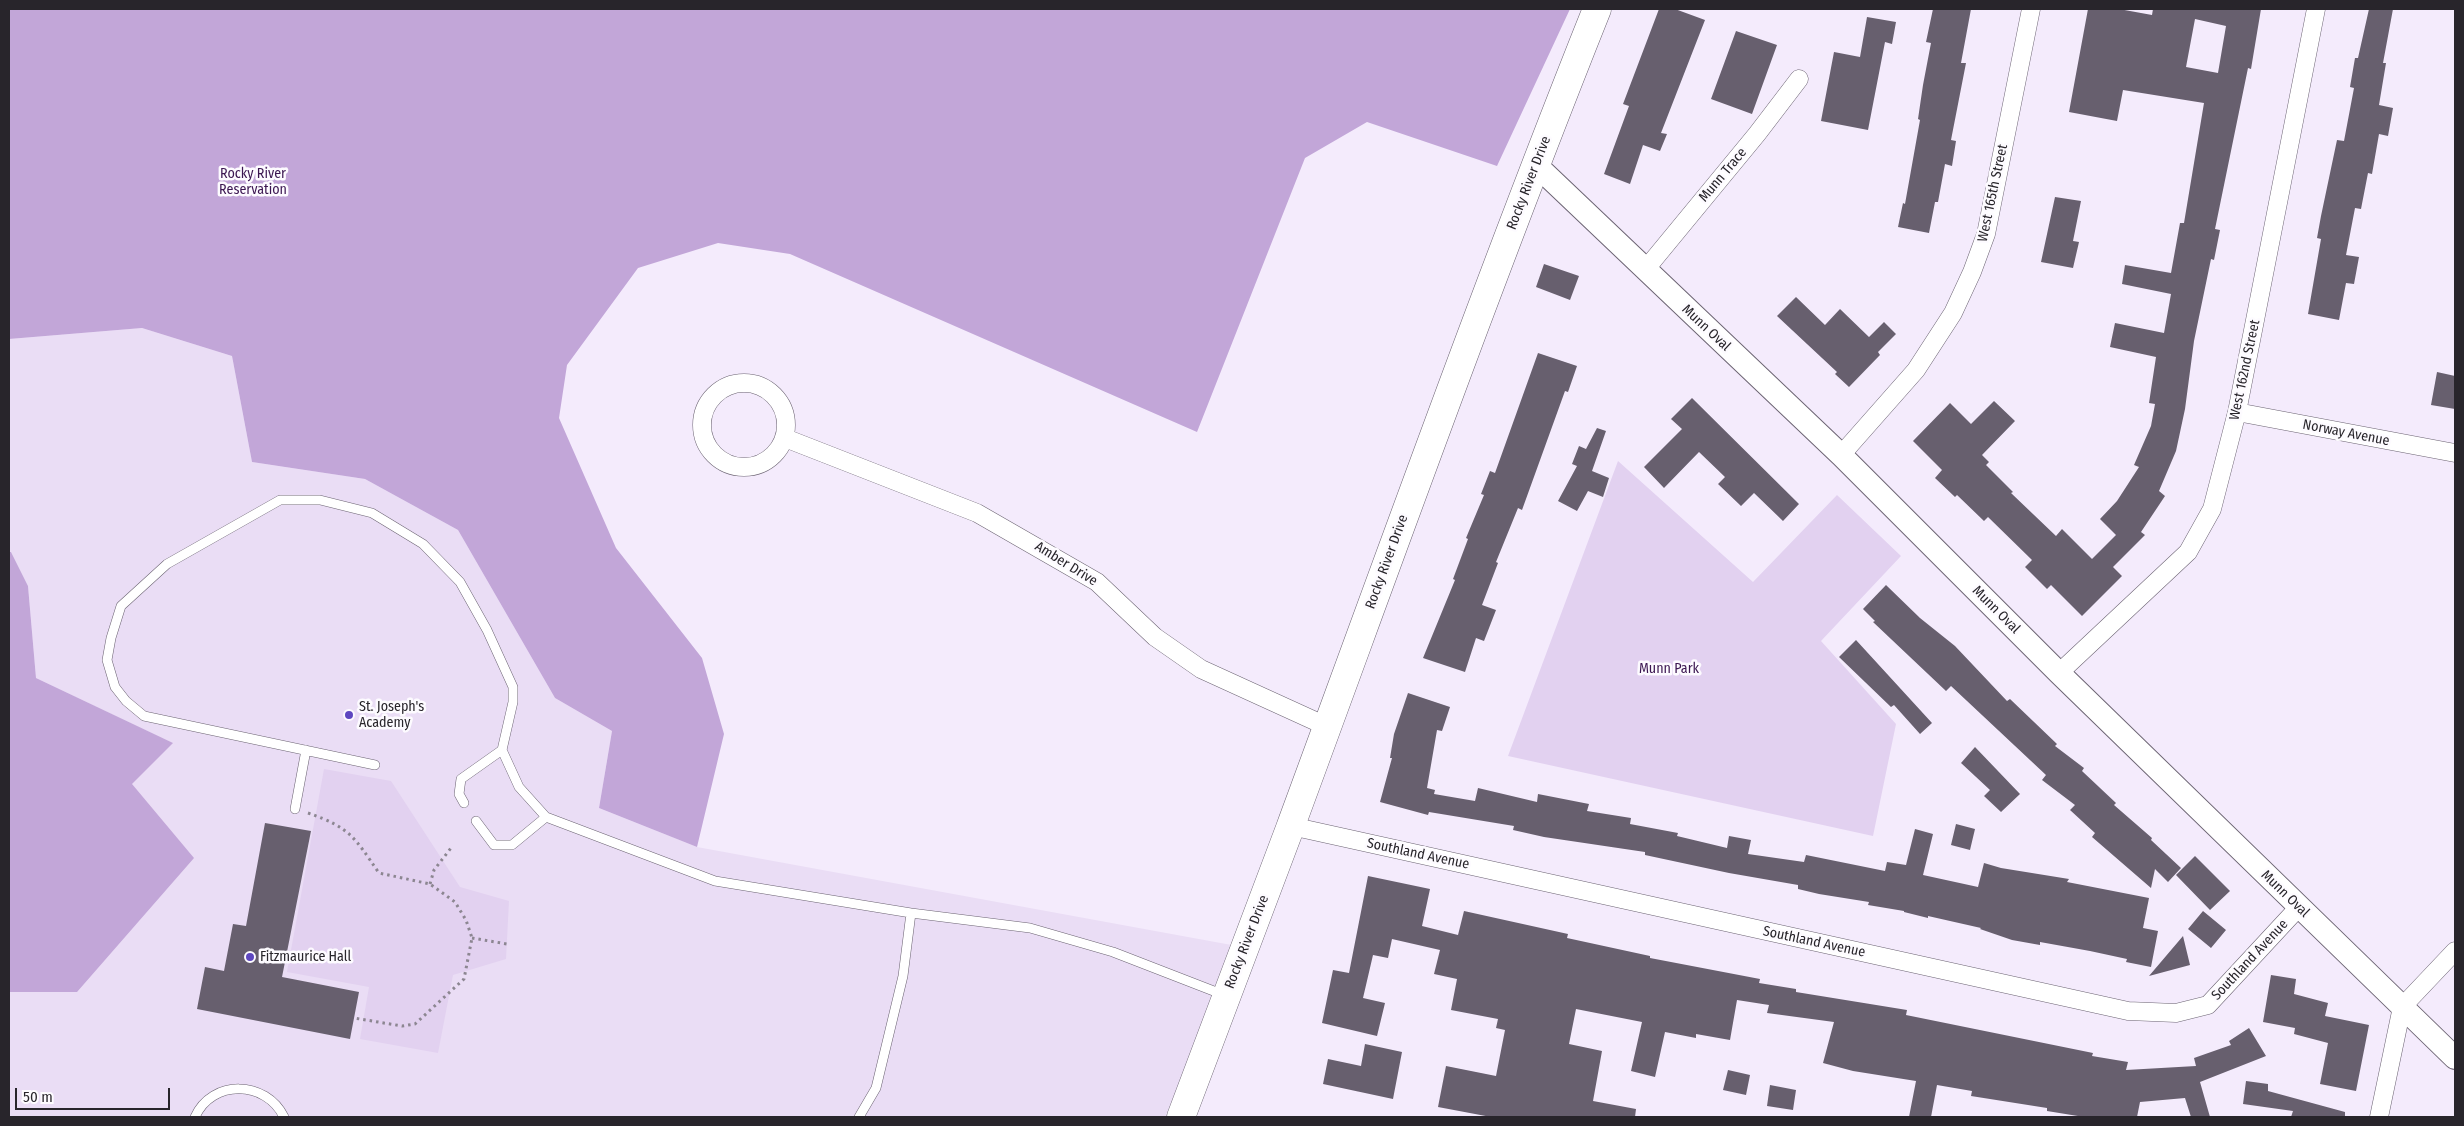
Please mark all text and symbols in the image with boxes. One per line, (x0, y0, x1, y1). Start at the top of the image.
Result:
street label: Rocky River Drive (1503, 134, 1555, 232)
street label: West 165th Street (1974, 143, 2012, 243)
street label: Munn Trace (1696, 145, 1750, 205)
park label: Rocky River Reservation (219, 166, 287, 198)
street label: Munn Oval (1678, 301, 1734, 355)
street label: West 162nd Street (2226, 318, 2264, 422)
street label: Norway Avenue (2301, 416, 2391, 450)
street label: Rocky River Drive (1362, 513, 1412, 611)
street label: Amber Drive (1032, 538, 1100, 590)
street label: Munn Oval (1969, 583, 2023, 637)
park label: Munn Park (1639, 661, 1699, 677)
place label: St. Joseph's Academy (359, 699, 424, 732)
marker: St. Joseph's Academy (343, 709, 355, 721)
street label: Southland Avenue (1365, 835, 1471, 873)
street label: Munn Oval (2257, 867, 2313, 921)
street label: Rocky River Drive (1221, 893, 1273, 991)
street label: Southland Avenue (2208, 916, 2292, 1004)
street label: Southland Avenue (1761, 923, 1867, 961)
place label: Fitzmaurice Hall (260, 949, 351, 965)
marker: Fitzmaurice Hall (244, 951, 256, 963)
scale bar (18, 1078, 172, 1110)
text: 50 m (23, 1088, 53, 1106)

